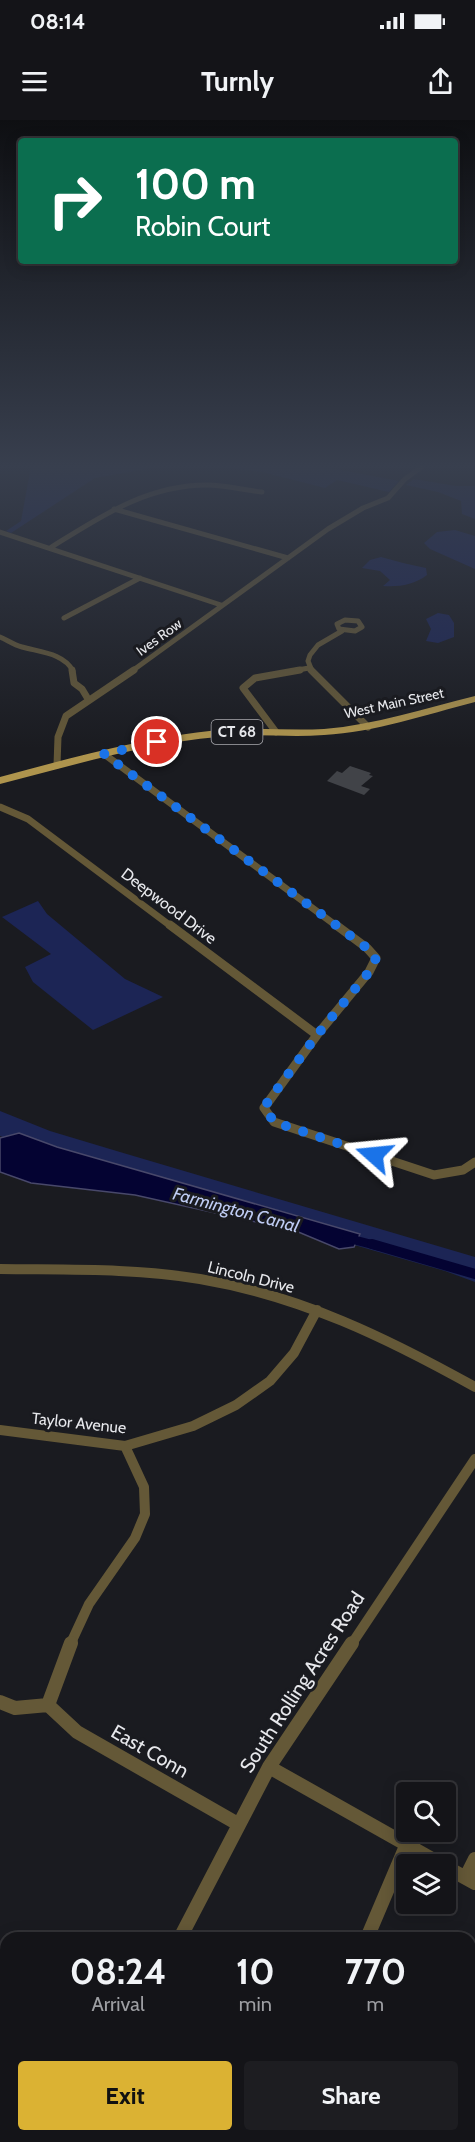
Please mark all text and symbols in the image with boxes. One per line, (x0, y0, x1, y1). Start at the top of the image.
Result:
text: 08:14 (30, 8, 85, 35)
icon: menu (18, 65, 51, 98)
text: Turnly (201, 65, 274, 98)
icon: share (424, 65, 457, 98)
text: 100 m (135, 158, 256, 210)
icon: right (36, 162, 114, 240)
text: Robin Court (135, 210, 270, 243)
street label: Ives Row (133, 614, 185, 660)
street label: West Main Street (343, 684, 446, 722)
pin (131, 716, 182, 767)
road number: CT 68 (212, 720, 262, 744)
icon: arrive (140, 725, 173, 758)
street label: Deepwood Drive (118, 864, 220, 948)
position arrow (342, 1123, 406, 1187)
water label: Farmington Canal (170, 1183, 302, 1238)
street label: Lincoln Drive (206, 1257, 296, 1297)
street label: Taylor Avenue (31, 1409, 127, 1437)
street label: South Rolling Acres Road (235, 1587, 369, 1777)
street label: East Conn (107, 1719, 193, 1783)
map controls (396, 1782, 456, 1914)
button: search (396, 1782, 456, 1842)
button: layers (396, 1854, 456, 1914)
text: 08:24 (70, 1949, 166, 1993)
text: 10 (236, 1949, 275, 1993)
text: 770 (344, 1949, 406, 1993)
text: Arrival (91, 1992, 145, 2016)
text: min (239, 1992, 272, 2016)
text: m (367, 1992, 384, 2016)
button: Exit (18, 2061, 232, 2130)
button: Share (244, 2061, 458, 2130)

